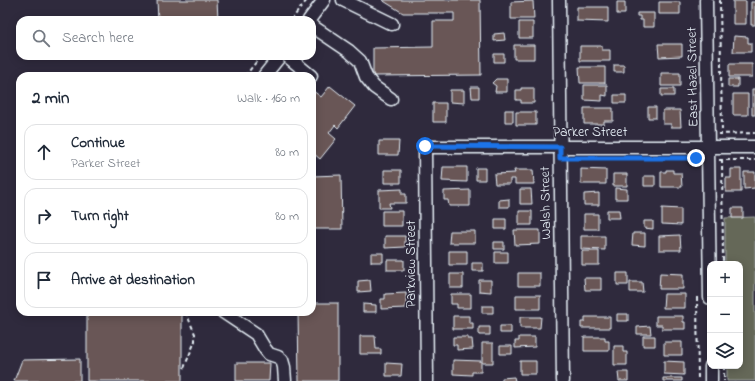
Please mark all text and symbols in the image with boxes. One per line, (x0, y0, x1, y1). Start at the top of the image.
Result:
search box (16, 16, 316, 60)
street label: East Hazel Street (682, 26, 704, 127)
icon: search (30, 27, 52, 49)
text: Search here (62, 27, 134, 49)
text: 2 min (32, 86, 69, 111)
text: Walk · 160 m (237, 89, 300, 108)
street label: Parker Street (553, 122, 628, 143)
text: Continue (71, 132, 125, 154)
route start (416, 137, 434, 155)
icon: ahead (33, 141, 55, 163)
text: 80 m (275, 143, 299, 162)
route end (687, 149, 705, 167)
text: Parker Street (71, 154, 140, 173)
street label: Walsh Street (535, 166, 557, 240)
icon: right (33, 205, 55, 227)
text: Turn right (71, 205, 129, 227)
text: 80 m (275, 207, 299, 226)
street label: Parkview Street (401, 220, 422, 308)
map controls (707, 261, 743, 369)
button: + (707, 261, 743, 297)
icon: arrive (33, 269, 55, 291)
text: Arrive at destination (71, 269, 195, 291)
button: − (707, 297, 743, 333)
button: layers (707, 333, 743, 369)

